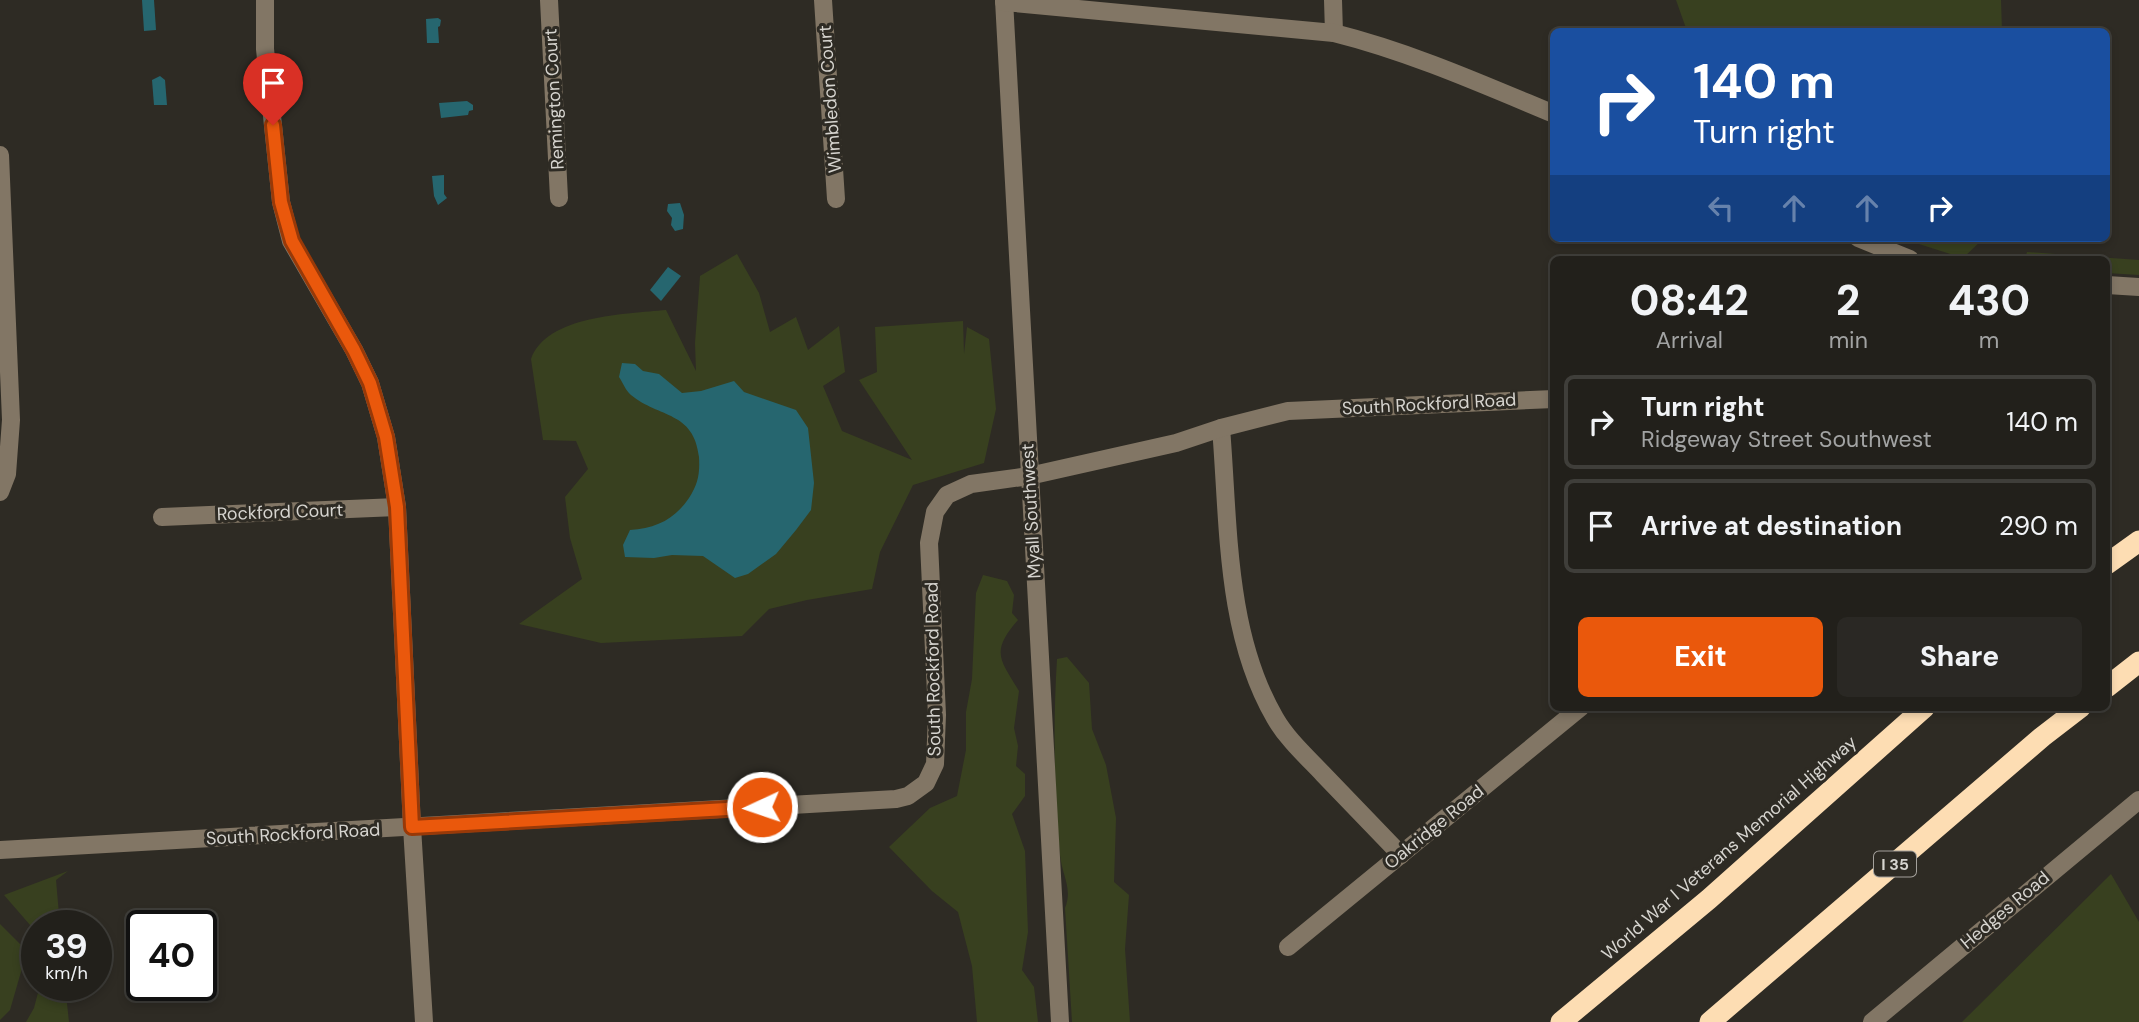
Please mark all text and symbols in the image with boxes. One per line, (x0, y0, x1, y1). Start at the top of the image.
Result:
street label: Wimbledon Court (813, 24, 847, 174)
street label: Remington Court (538, 28, 570, 170)
text: 140 m (1693, 49, 1835, 113)
pin (243, 53, 303, 125)
icon: right (1578, 56, 1669, 147)
icon: arrive (254, 64, 292, 102)
text: Turn right (1693, 111, 1835, 153)
icon: left (1702, 189, 1740, 227)
icon: ahead (1775, 189, 1813, 227)
icon: ahead (1848, 189, 1886, 227)
icon: right (1921, 189, 1959, 227)
text: 08:42 (1630, 273, 1749, 328)
text: 2 (1836, 273, 1860, 328)
text: 430 (1948, 273, 2030, 328)
text: Arrival (1656, 325, 1723, 355)
text: min (1829, 325, 1868, 355)
text: m (1979, 325, 1999, 355)
street label: South Rockford Road (1341, 387, 1517, 421)
text: Turn right (1641, 390, 1765, 424)
icon: right (1582, 403, 1620, 441)
text: 140 m (2006, 405, 2078, 439)
text: Ridgeway Street Southwest (1641, 424, 1932, 454)
street label: Myall Southwest (1015, 443, 1047, 579)
street label: Rockford Court (216, 498, 344, 526)
icon: arrive (1582, 507, 1620, 545)
text: Arrive at destination (1641, 509, 1902, 543)
text: 290 m (1999, 509, 2078, 543)
street label: South Rockford Road (919, 582, 947, 756)
button: Exit (1578, 617, 1823, 697)
button: Share (1837, 617, 2082, 697)
street label: World War I Veterans Memorial Highway (1596, 730, 1862, 966)
position arrow (725, 770, 799, 844)
street label: Oakridge Road (1379, 779, 1489, 875)
street label: South Rockford Road (205, 817, 381, 851)
road number: I 35 (1874, 852, 1916, 876)
street label: Hedges Road (1955, 866, 2055, 954)
speed limit sign: 40 (126, 910, 217, 1001)
text: 39 (45, 923, 88, 969)
text: km/h (45, 961, 88, 985)

